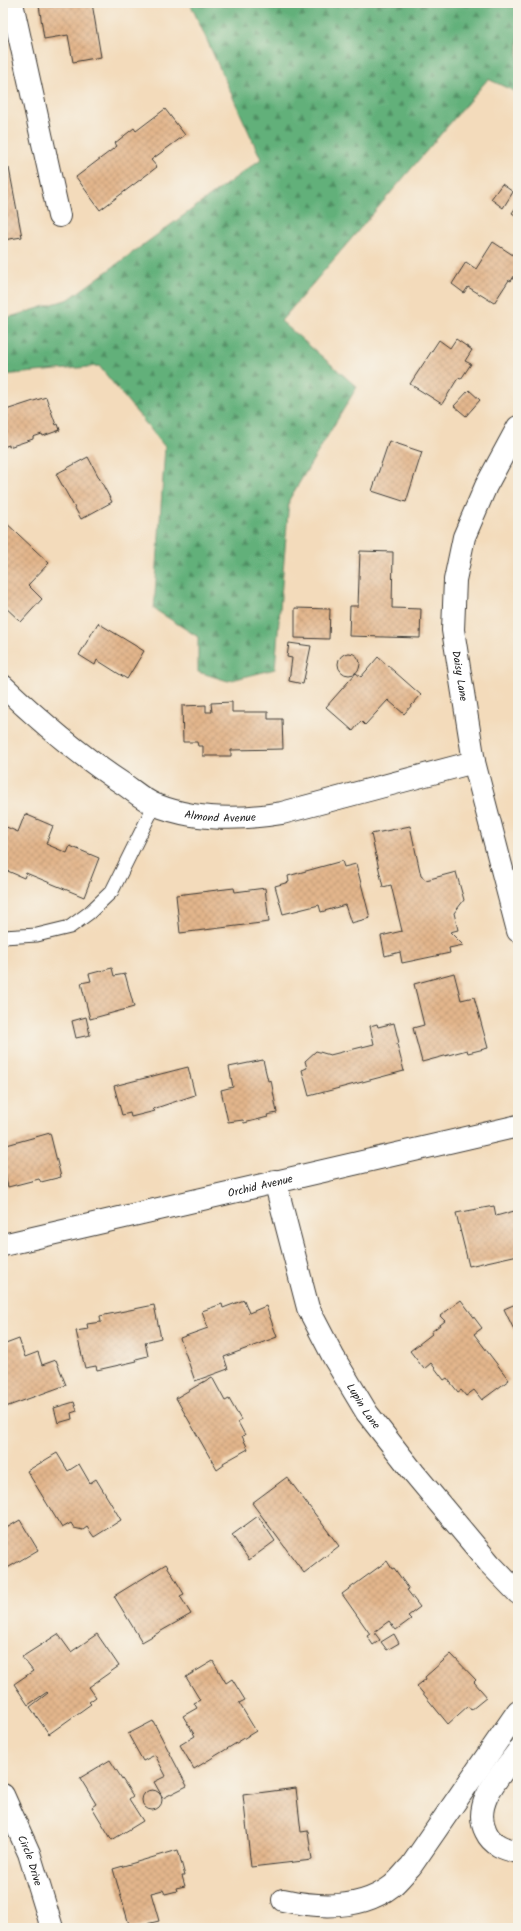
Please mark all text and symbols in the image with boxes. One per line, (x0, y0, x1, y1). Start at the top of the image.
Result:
street label: Daisy Lane (446, 649, 472, 703)
street label: Almond Avenue (183, 806, 257, 828)
street label: Orchid Avenue (226, 1170, 295, 1203)
street label: Lupin Lane (341, 1380, 384, 1433)
street label: Circle Drive (12, 1832, 47, 1888)

